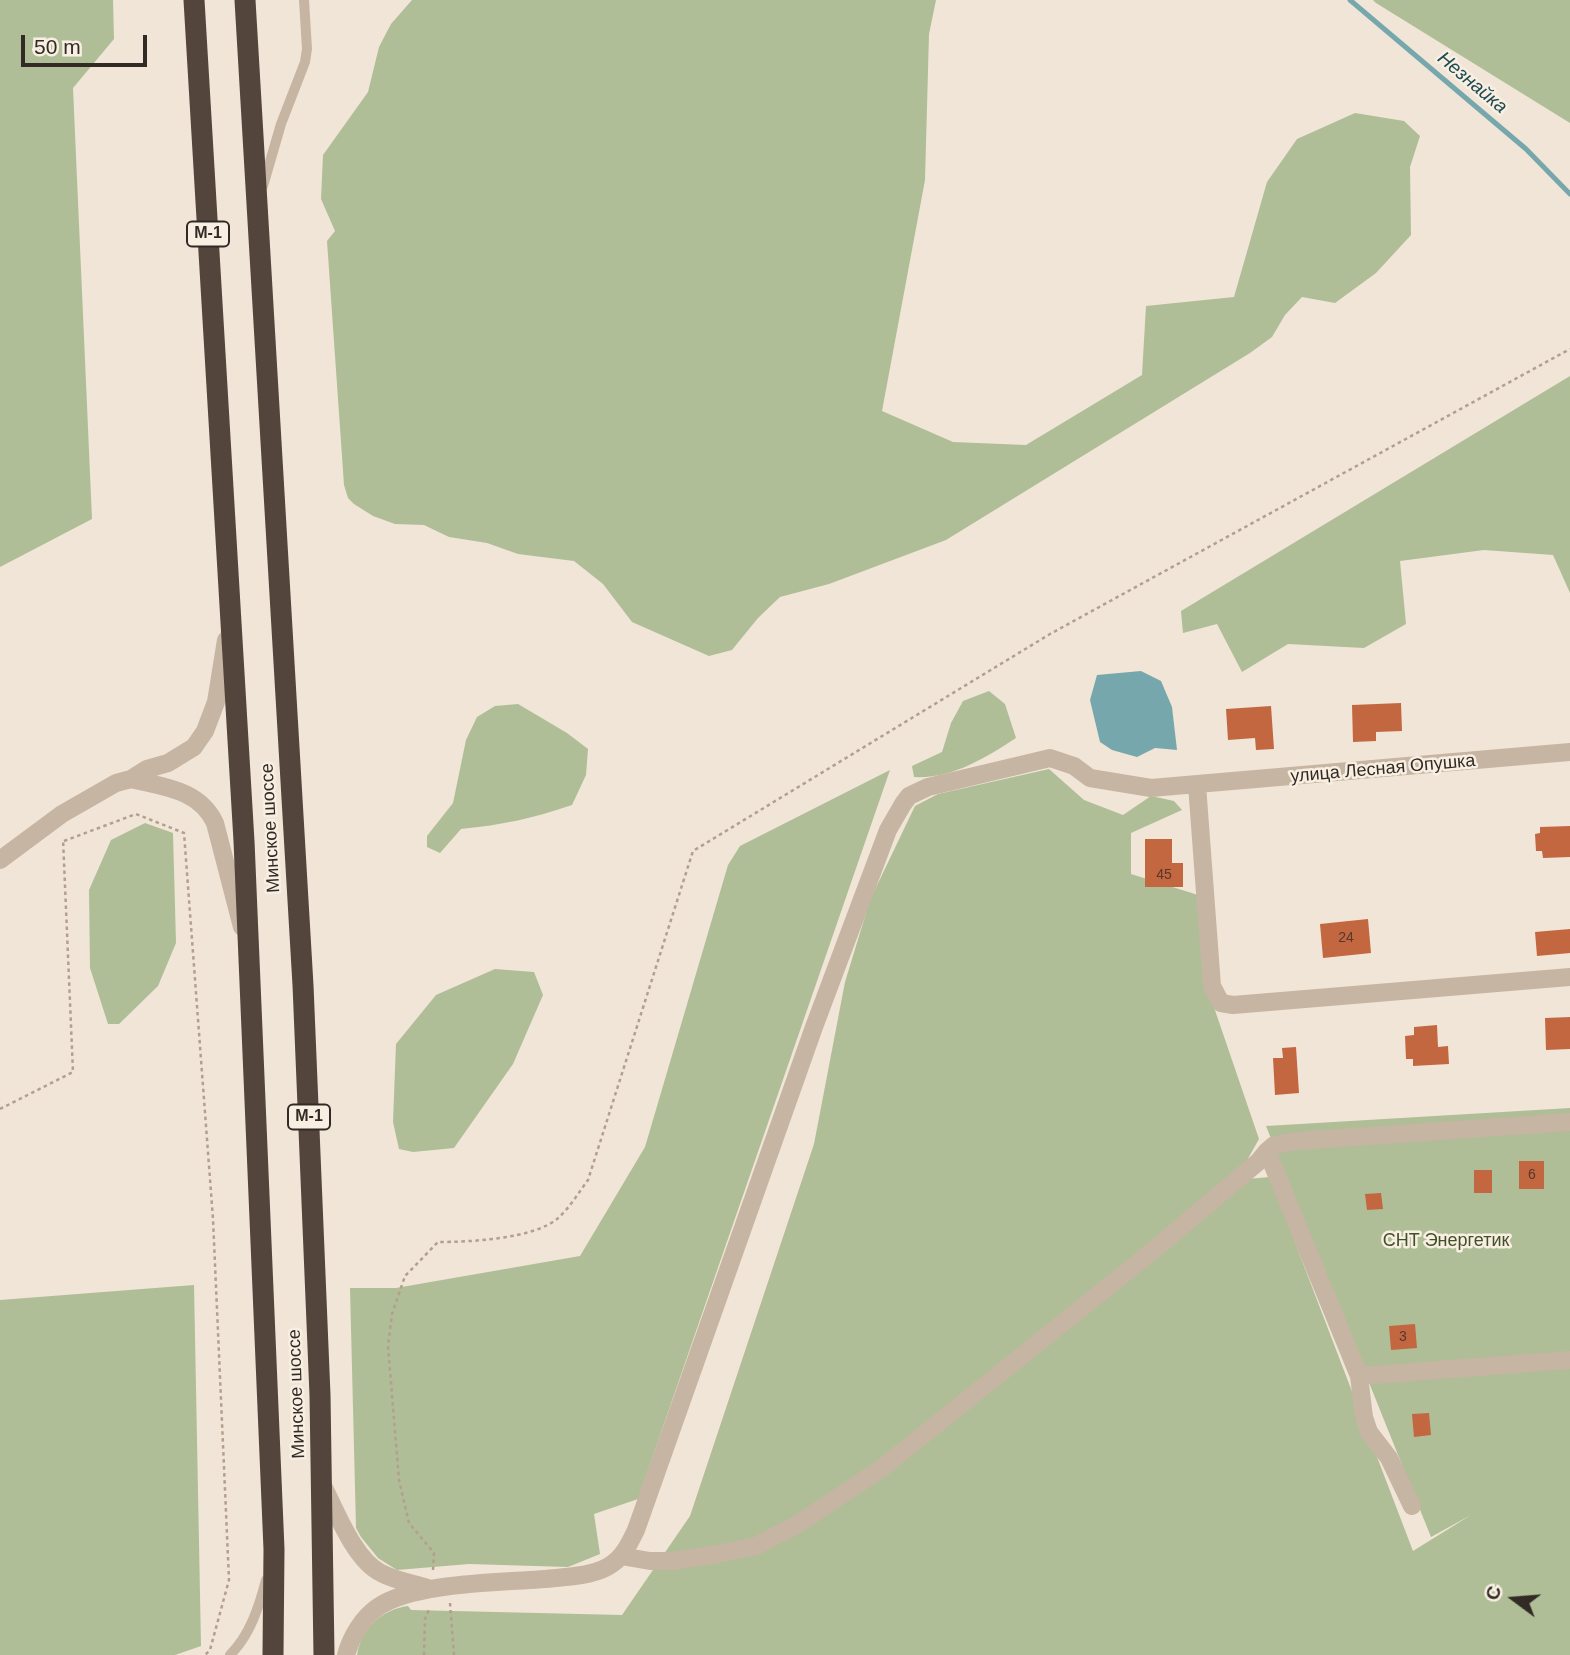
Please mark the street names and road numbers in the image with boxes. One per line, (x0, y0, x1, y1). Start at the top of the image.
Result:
road number: М-1 (187, 222, 229, 246)
street label: улица Лесная Опушка (1290, 750, 1476, 788)
street label: Минское шоссе (257, 763, 285, 893)
road number: М-1 (288, 1105, 330, 1130)
street label: Минское шоссе (284, 1329, 310, 1459)

